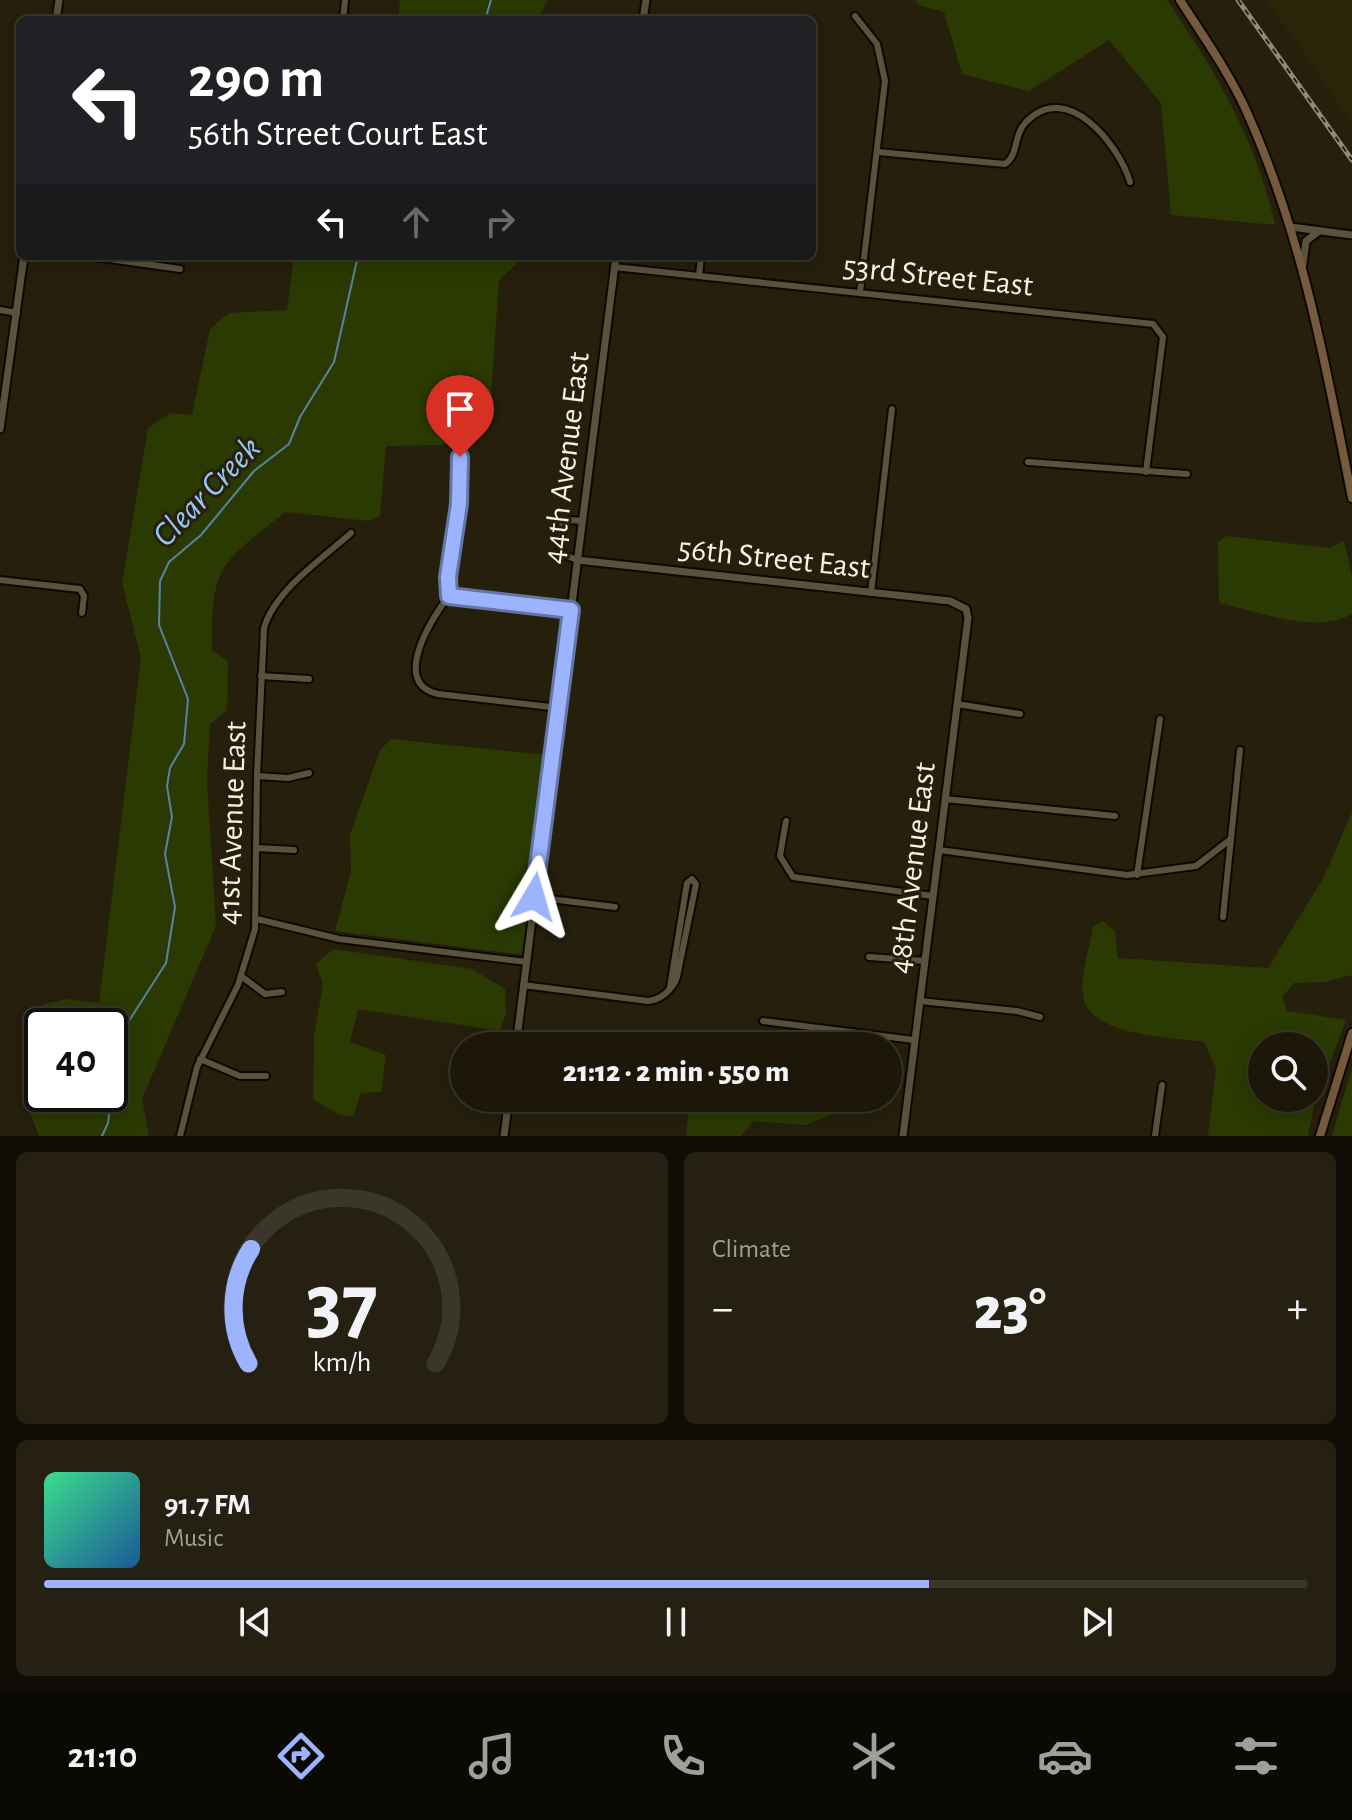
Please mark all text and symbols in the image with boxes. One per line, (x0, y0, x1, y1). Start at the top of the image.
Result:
icon: left (56, 48, 160, 152)
text: 290 m (188, 51, 324, 107)
text: 56th Street Court East (188, 116, 488, 152)
icon: left (310, 200, 354, 244)
icon: ahead (394, 200, 438, 244)
icon: right (478, 200, 522, 244)
street label: 53rd Street East (841, 250, 1035, 302)
street label: 44th Avenue East (537, 350, 595, 566)
pin (426, 375, 494, 457)
icon: arrive (438, 387, 482, 431)
water label: Clear Creek (147, 431, 267, 553)
street label: 56th Street East (676, 532, 872, 584)
street label: 41st Avenue East (212, 721, 252, 925)
street label: 48th Avenue East (883, 760, 941, 976)
position arrow (492, 855, 576, 939)
speed limit sign: 40 (24, 1008, 128, 1112)
map controls (1248, 1032, 1328, 1112)
button: search (1248, 1032, 1328, 1112)
text: 21:12 · 2 min · 550 m (563, 1057, 789, 1087)
text: Climate (712, 1236, 791, 1262)
text: 37 (306, 1263, 378, 1347)
text: 23° (974, 1280, 1046, 1340)
text: − (712, 1287, 733, 1331)
text: + (1287, 1287, 1308, 1331)
text: km/h (313, 1348, 371, 1377)
text: 91.7 FM (164, 1490, 251, 1520)
text: Music (164, 1525, 223, 1551)
icon: previous (233, 1600, 277, 1644)
icon: pause (654, 1600, 698, 1644)
icon: next (1075, 1600, 1119, 1644)
icon: directions (273, 1728, 329, 1784)
icon: music (464, 1728, 520, 1784)
icon: phone (655, 1728, 711, 1784)
icon: climate (846, 1728, 902, 1784)
icon: car (1037, 1728, 1093, 1784)
icon: filters (1228, 1728, 1284, 1784)
text: 21:10 (68, 1738, 137, 1774)

